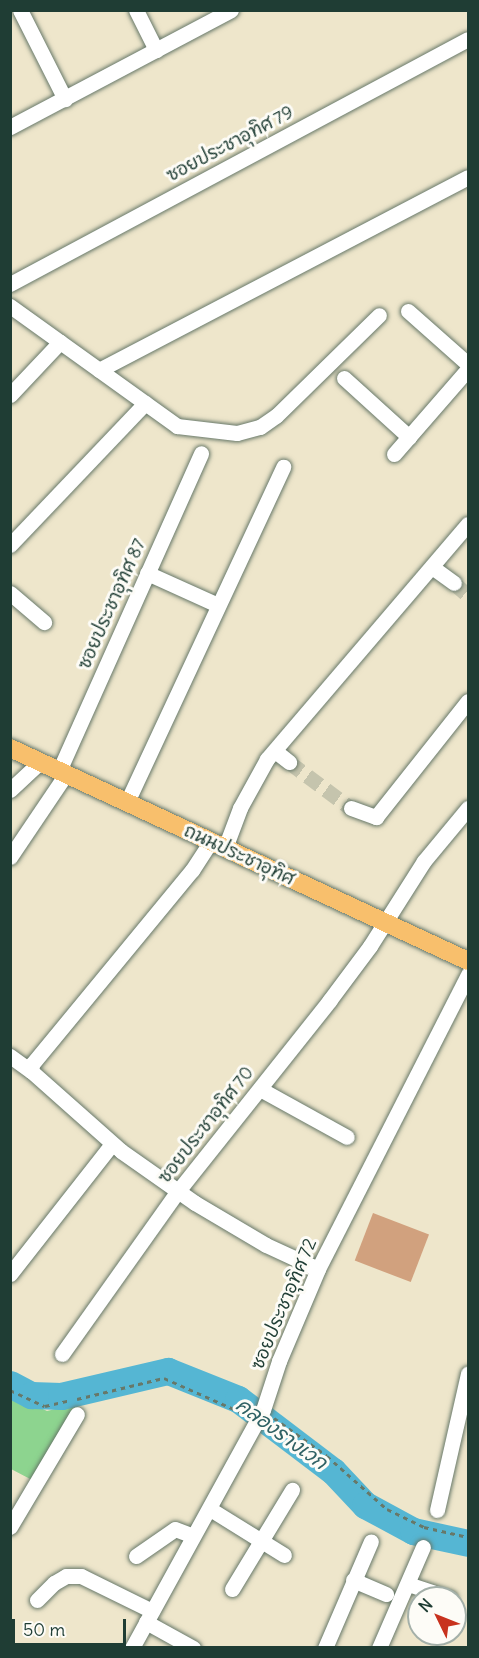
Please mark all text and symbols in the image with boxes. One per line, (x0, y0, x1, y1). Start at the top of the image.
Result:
street label: ซอยประชาอุทิศ 79 (163, 101, 297, 187)
street label: ซอยประชาอุทิศ 87 (74, 535, 150, 673)
street label: ถนนประชาอุทิศ (181, 820, 297, 890)
street label: ซอยประชาอุทิศ 70 (154, 1062, 258, 1188)
street label: ซอยประชาอุทิศ 72 (247, 1235, 321, 1373)
water label: คลองรางเวก (232, 1392, 332, 1474)
north arrow (407, 1586, 467, 1646)
text: N (414, 1594, 436, 1616)
scale bar (15, 1607, 129, 1645)
text: 50 m (23, 1618, 65, 1641)

